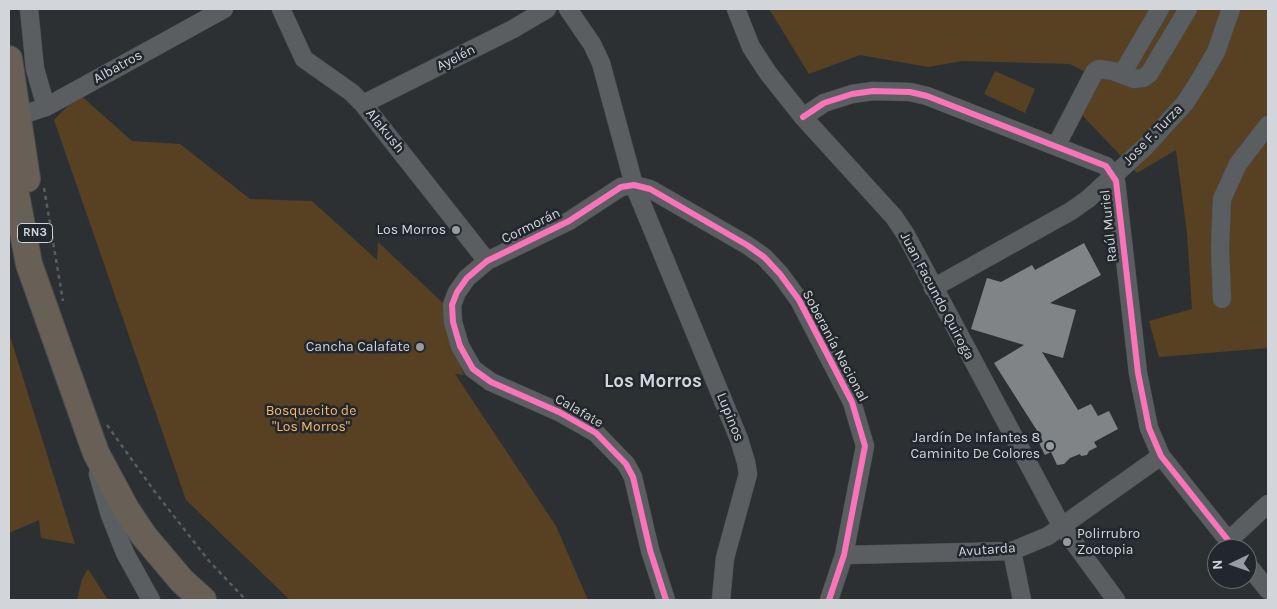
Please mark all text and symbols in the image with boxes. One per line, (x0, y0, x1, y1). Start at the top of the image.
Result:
street label: Ayelén (434, 41, 478, 75)
street label: Albatros (91, 47, 145, 87)
street label: Jose F. Turza (1120, 101, 1186, 169)
street label: Alakush (362, 106, 408, 156)
street label: Raúl Muriel (1097, 189, 1121, 263)
street label: Cormorán (499, 205, 563, 247)
place label: Los Morros (376, 222, 446, 238)
road number: RN3 (18, 224, 52, 242)
marker: Los Morros (450, 224, 462, 236)
street label: Juan Facundo Quiroga (896, 229, 978, 363)
street label: Soberanía Nacional (798, 287, 872, 405)
place label: Cancha Calafate (306, 339, 410, 355)
marker: Cancha Calafate (414, 341, 426, 353)
district label: Los Morros (604, 371, 702, 393)
street label: Lupinos (713, 390, 747, 444)
street label: Calafate (552, 391, 606, 431)
park label: Bosquecito de "Los Morros" (266, 403, 356, 436)
place label: Jardín De Infantes 8 Caminito De Colores (910, 430, 1040, 462)
marker: Jardín De Infantes 8 Caminito De Colores (1044, 440, 1056, 452)
place label: Polirrubro Zootopia (1077, 526, 1140, 558)
marker: Polirrubro Zootopia (1061, 536, 1073, 548)
north arrow (1207, 539, 1257, 589)
street label: Avutarda (958, 540, 1016, 560)
text: N (1209, 559, 1226, 570)

